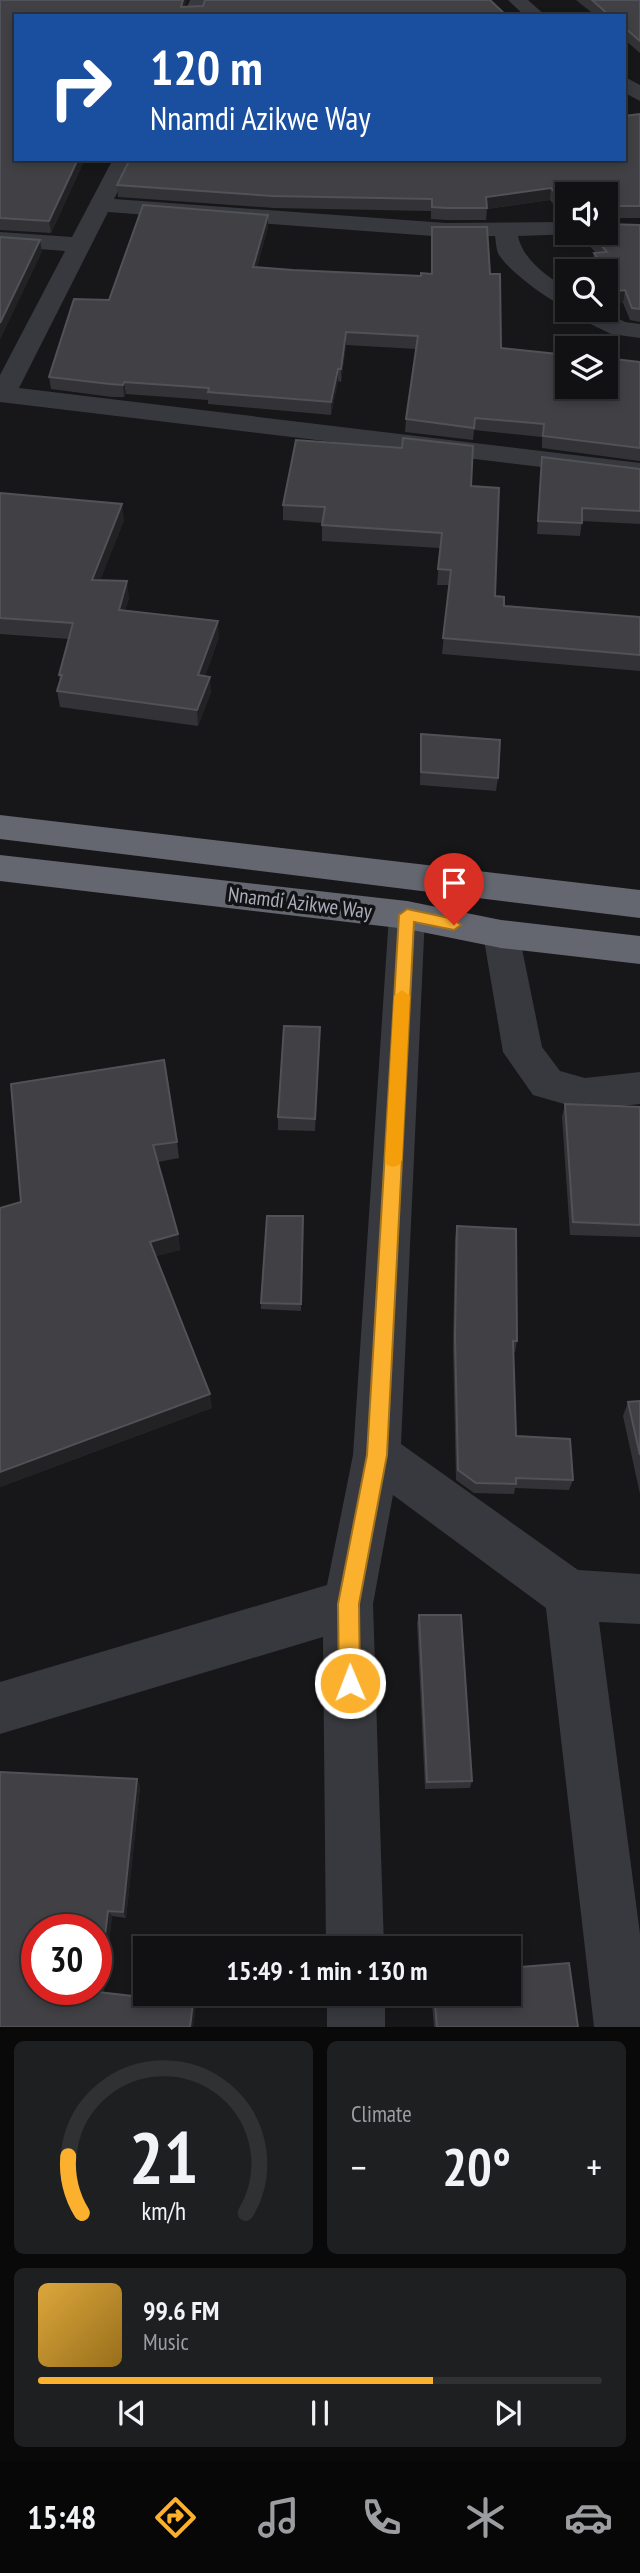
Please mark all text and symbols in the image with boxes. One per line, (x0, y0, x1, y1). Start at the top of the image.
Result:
text: 120 m (150, 35, 263, 99)
icon: right (35, 42, 126, 133)
text: Nnamdi Azikwe Way (150, 97, 370, 139)
map controls (555, 182, 618, 399)
button: sound (555, 182, 618, 245)
button: search (555, 259, 618, 322)
button: layers (555, 336, 618, 399)
pin (424, 853, 484, 925)
icon: arrive (435, 864, 473, 902)
street label: Nnamdi Azikwe Way (227, 880, 374, 925)
position arrow (313, 1646, 387, 1720)
speed limit sign: 30 (21, 1914, 112, 2005)
text: 15:49 · 1 min · 130 m (227, 1954, 427, 1987)
text: Climate (351, 2099, 412, 2128)
text: 21 (129, 2110, 198, 2204)
text: 20° (442, 2133, 511, 2200)
text: − (351, 2142, 367, 2191)
text: + (586, 2142, 602, 2191)
text: km/h (141, 2195, 186, 2227)
text: 99.6 FM (143, 2294, 219, 2327)
text: Music (143, 2327, 189, 2356)
icon: previous (113, 2394, 151, 2432)
icon: pause (301, 2394, 339, 2432)
icon: next (489, 2394, 527, 2432)
icon: directions (151, 2493, 200, 2542)
icon: music (254, 2493, 303, 2542)
icon: phone (357, 2493, 406, 2542)
icon: climate (461, 2493, 510, 2542)
icon: car (564, 2493, 613, 2542)
text: 15:48 (27, 2496, 96, 2538)

